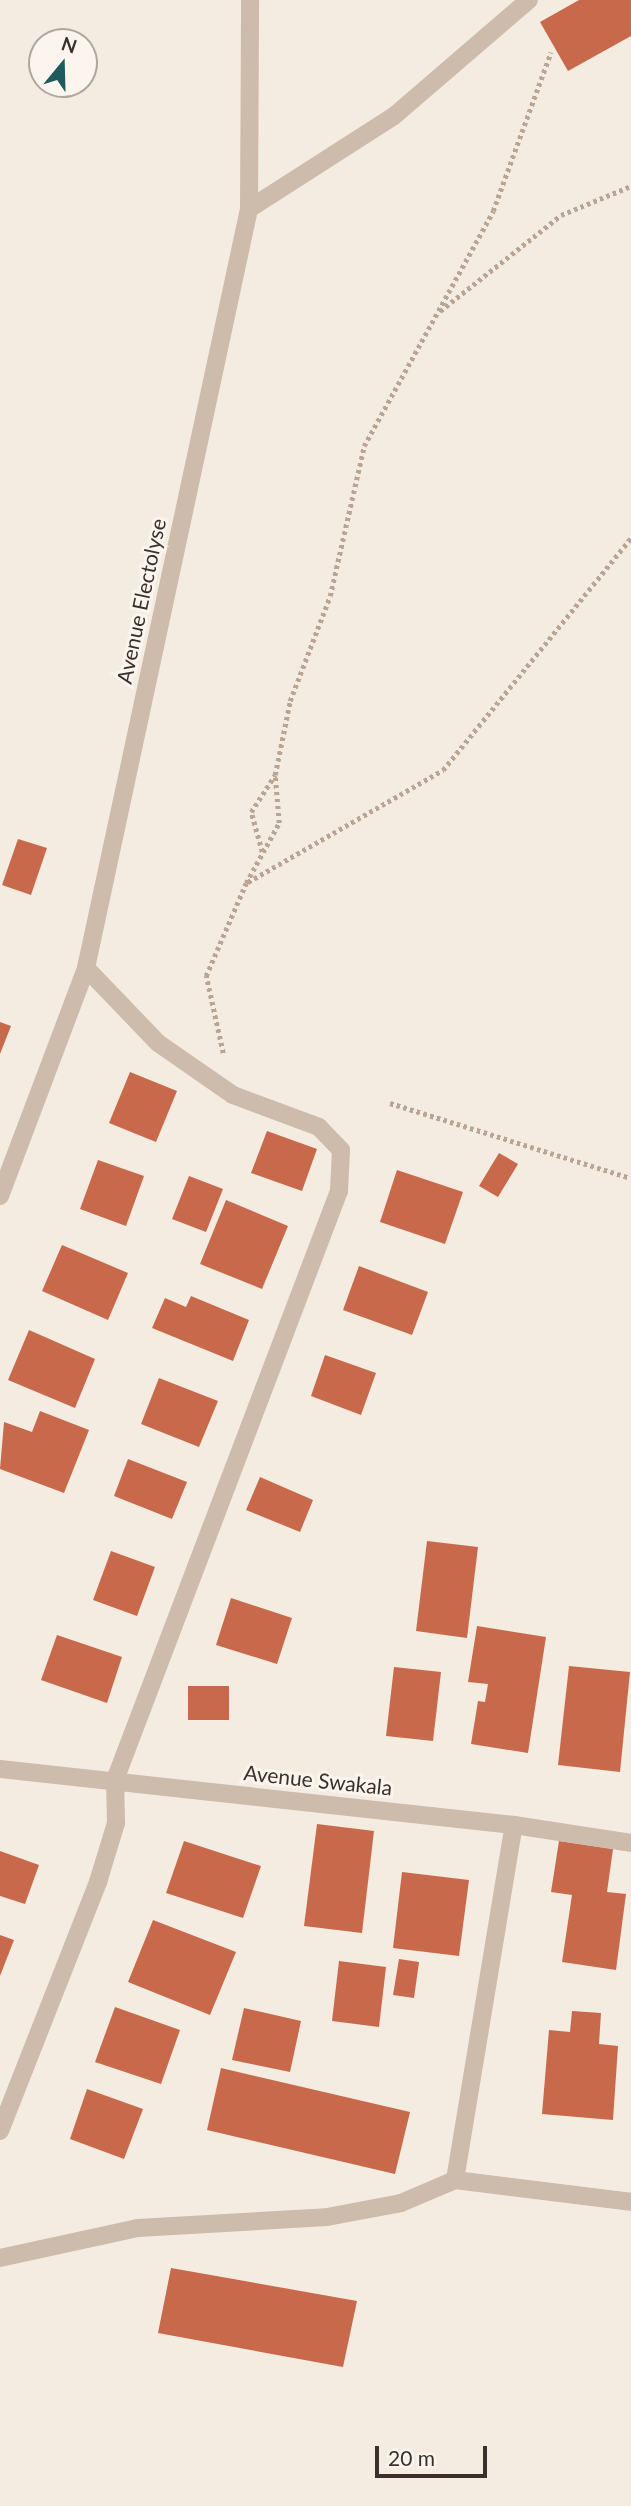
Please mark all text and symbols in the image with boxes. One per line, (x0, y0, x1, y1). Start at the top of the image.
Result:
north arrow (28, 28, 98, 98)
text: N (59, 31, 80, 58)
street label: Avenue Electolyse (111, 516, 171, 686)
street label: Avenue Swakala (242, 1760, 394, 1800)
scale bar (379, 2432, 491, 2476)
text: 20 m (388, 2445, 435, 2470)

